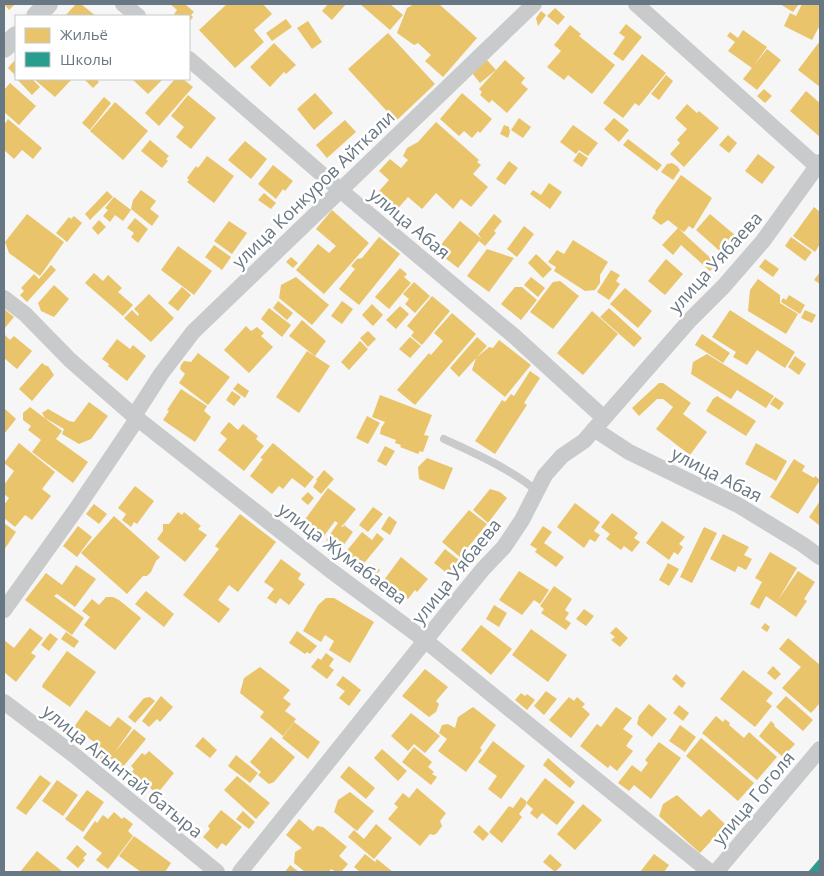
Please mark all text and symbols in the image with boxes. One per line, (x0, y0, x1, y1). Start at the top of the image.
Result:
legend (15, 15, 190, 80)
text: Жильё (60, 24, 108, 44)
text: Школы (60, 49, 112, 69)
street label: улица Конкуров Айткали (226, 105, 400, 273)
street label: улица Абая (364, 182, 456, 264)
street label: улица Уябаева (663, 206, 767, 318)
street label: улица Абая (668, 441, 766, 507)
street label: улица Жумабаева (274, 497, 412, 609)
street label: улица Уябаева (406, 513, 506, 629)
street label: улица Агынтай батыра (38, 699, 208, 843)
street label: улица Гоголя (707, 746, 799, 850)

